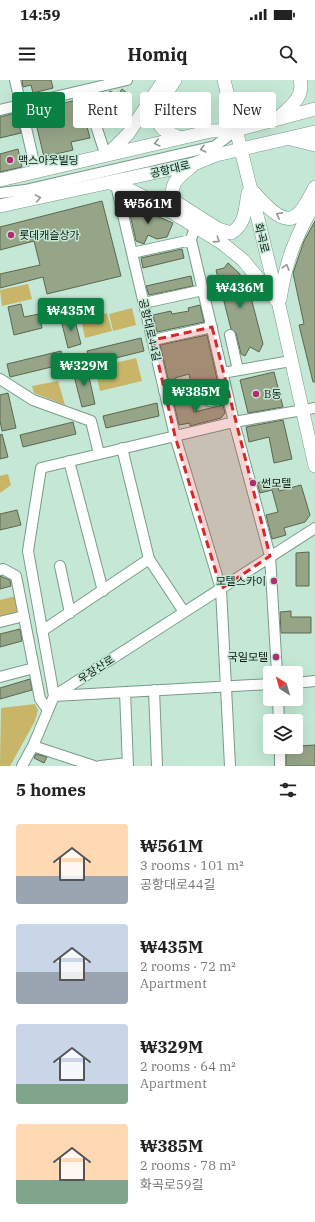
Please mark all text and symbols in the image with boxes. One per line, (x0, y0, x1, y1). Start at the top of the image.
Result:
text: 14:59 (20, 5, 61, 24)
icon: menu (16, 43, 38, 65)
text: Homiq (128, 43, 187, 66)
icon: search (277, 43, 299, 65)
chip: Buy (12, 92, 65, 128)
chip: Rent (73, 92, 132, 128)
chip: Filters (140, 92, 211, 128)
chip: New (219, 92, 276, 128)
one-way arrow (154, 139, 160, 147)
one-way arrow (200, 145, 206, 153)
place label: 맥스아웃빌딩 (18, 153, 79, 167)
marker: 맥스아웃빌딩 (5, 155, 15, 165)
street label: 공항대로 (149, 158, 191, 180)
pin: ₩561M (120, 191, 176, 225)
one-way arrow (35, 195, 41, 203)
text: ₩561M (124, 195, 172, 212)
one-way arrow (276, 212, 283, 220)
street label: 화곡로 (252, 222, 272, 254)
place label: 롯데캐슬상가 (19, 228, 80, 242)
marker: 롯데캐슬상가 (6, 230, 16, 240)
one-way arrow (213, 236, 220, 243)
one-way arrow (281, 263, 290, 270)
pin: ₩436M (212, 275, 268, 309)
text: ₩436M (216, 279, 264, 296)
street label: 공항대로44길 (136, 297, 164, 363)
pin: ₩435M (43, 298, 99, 332)
text: ₩435M (47, 302, 95, 319)
pin: ₩329M (56, 353, 112, 387)
text: ₩329M (60, 357, 108, 374)
pin: ₩385M (168, 379, 224, 413)
text: ₩385M (172, 383, 220, 400)
place label: B동 (264, 387, 282, 401)
marker: B동 (251, 389, 261, 399)
place label: 썬모텔 (261, 476, 291, 490)
marker: 썬모텔 (248, 478, 258, 488)
place label: 모텔스카이 (215, 574, 266, 588)
marker: 모텔스카이 (269, 576, 279, 586)
place label: 국일모텔 (228, 650, 268, 664)
street label: 우장산로 (75, 652, 117, 686)
marker: 국일모텔 (271, 652, 281, 662)
north arrow (263, 666, 303, 706)
map controls (263, 666, 303, 754)
button: layers (263, 714, 303, 754)
text: 5 homes (16, 779, 86, 801)
icon: filters (277, 779, 299, 801)
text: ₩561M (140, 835, 203, 857)
icon: home (48, 840, 96, 888)
text: 3 rooms · 101 m² (140, 857, 244, 874)
text: 공항대로44길 (140, 876, 215, 893)
text: ₩435M (140, 936, 203, 958)
icon: home (48, 940, 96, 988)
text: 2 rooms · 72 m² (140, 958, 236, 975)
text: Apartment (140, 975, 207, 992)
text: ₩329M (140, 1036, 203, 1058)
icon: home (48, 1040, 96, 1088)
text: 2 rooms · 64 m² (140, 1058, 236, 1075)
text: Apartment (140, 1075, 207, 1092)
text: ₩385M (140, 1135, 203, 1157)
icon: home (48, 1140, 96, 1188)
text: 2 rooms · 78 m² (140, 1157, 236, 1174)
text: 화곡로59길 (140, 1176, 203, 1193)

